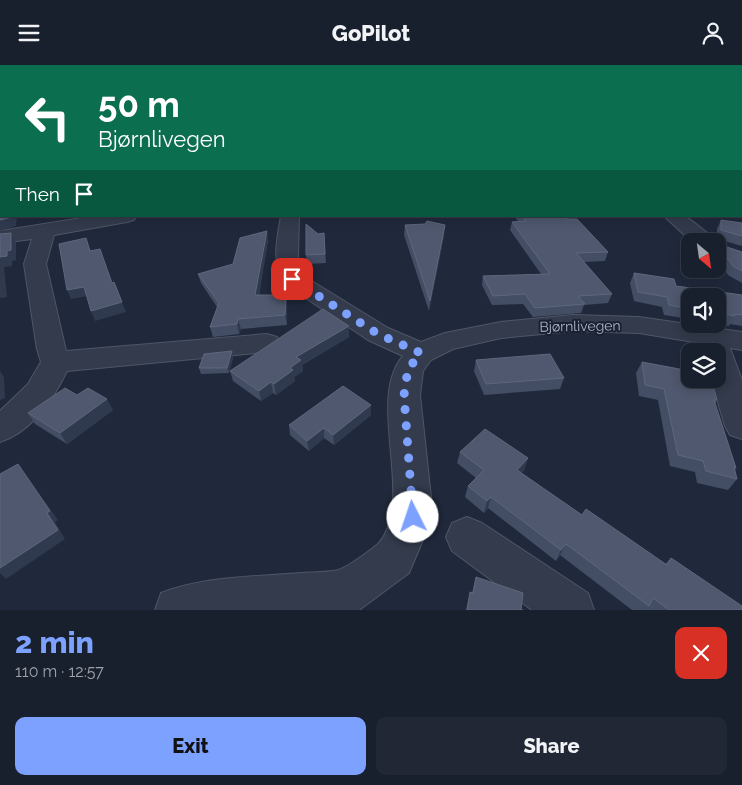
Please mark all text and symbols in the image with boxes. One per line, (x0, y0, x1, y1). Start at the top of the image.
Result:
icon: menu (15, 19, 43, 47)
icon: person (699, 19, 727, 47)
text: GoPilot (332, 20, 410, 46)
text: 50 m (98, 84, 180, 125)
icon: left (15, 85, 80, 150)
text: Bjørnlivegen (98, 126, 226, 152)
icon: arrive (70, 180, 98, 208)
text: Then (15, 183, 60, 205)
north arrow (681, 233, 726, 277)
map controls (681, 233, 726, 388)
pin (271, 258, 313, 300)
icon: arrive (278, 265, 306, 293)
button: sound (681, 288, 726, 333)
street label: Bjørnlivegen (539, 317, 621, 335)
button: layers (681, 343, 726, 388)
position arrow (386, 490, 438, 542)
text: 2 min (15, 625, 94, 660)
button: close (675, 627, 727, 679)
text: 110 m · 12:57 (15, 662, 104, 681)
button: Exit (15, 717, 366, 775)
button: Share (376, 717, 727, 775)

